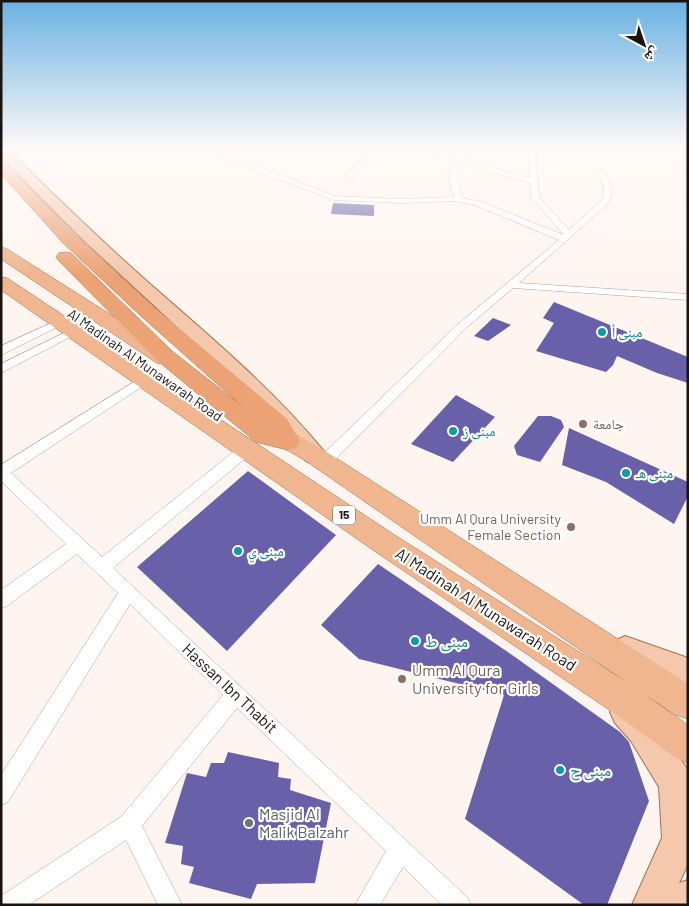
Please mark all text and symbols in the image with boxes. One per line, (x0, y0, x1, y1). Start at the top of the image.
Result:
north arrow (619, 20, 669, 70)
text: ش (641, 43, 664, 67)
street label: Al Madinah Al Munawarah Road (65, 305, 226, 425)
place label: مبنى أ (612, 323, 642, 341)
marker: مبنى أ (596, 326, 608, 338)
place label: جامعة (593, 415, 624, 432)
marker: جامعة (577, 418, 589, 430)
place label: مبنى ز (462, 422, 495, 440)
marker: مبنى ز (447, 425, 459, 437)
place label: مبنى هـ (635, 464, 673, 482)
marker: مبنى هـ (620, 467, 632, 479)
road number: 15 (333, 506, 355, 524)
place label: Umm Al Qura University Female Section (420, 510, 562, 543)
marker: Umm Al Qura University Female Section (565, 521, 577, 533)
place label: مبنى ي (248, 542, 284, 563)
street label: Al Madinah Al Munawarah Road (392, 543, 580, 674)
marker: مبنى ي (232, 545, 244, 557)
place label: مبنى ط (425, 631, 468, 652)
marker: مبنى ط (409, 635, 421, 647)
street label: Hassan Ibn Thabit (179, 639, 282, 737)
place label: Umm Al Qura University for Girls (412, 660, 539, 697)
marker: Umm Al Qura University for Girls (396, 673, 408, 685)
place label: مبنى ح (570, 760, 611, 781)
marker: مبنى ح (554, 764, 566, 776)
place label: Masjid Al Malik Balzahr (259, 804, 349, 841)
marker: Masjid Al Malik Balzahr (243, 817, 255, 829)

